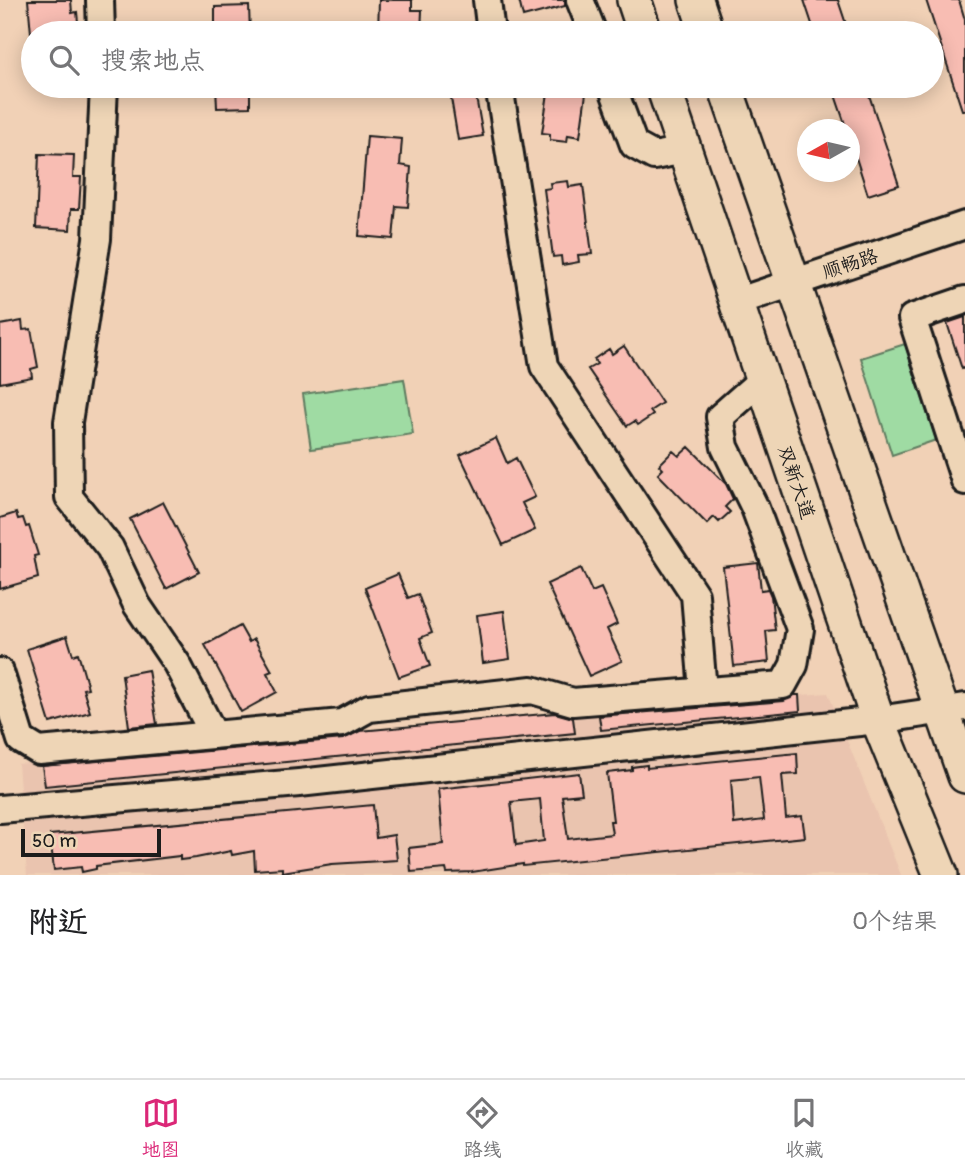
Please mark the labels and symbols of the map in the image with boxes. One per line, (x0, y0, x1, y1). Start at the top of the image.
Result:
north arrow (797, 119, 860, 182)
street label: 顺畅路 (819, 244, 881, 284)
street label: 双新大道 (772, 442, 820, 522)
scale bar (21, 826, 161, 858)

